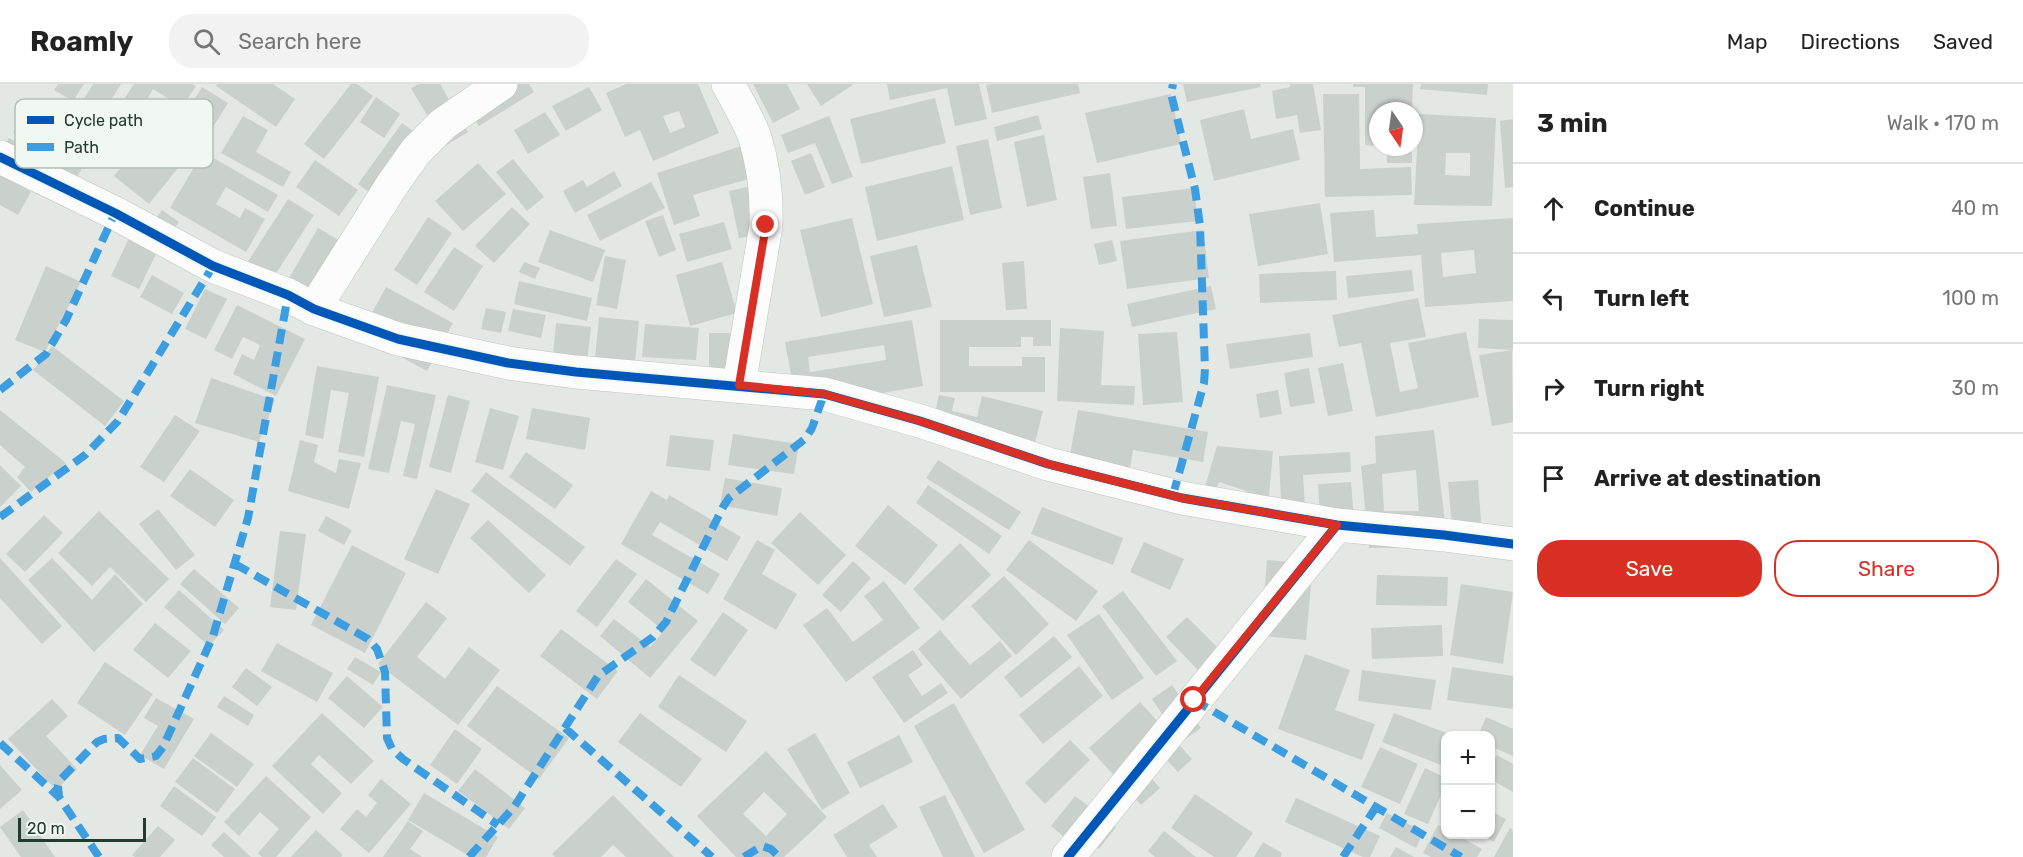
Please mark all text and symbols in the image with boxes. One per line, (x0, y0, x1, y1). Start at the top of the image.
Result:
search box (169, 14, 589, 68)
text: Roamly (30, 25, 133, 58)
icon: search (190, 25, 223, 58)
text: Search here (238, 28, 362, 55)
text: Map (1727, 29, 1768, 54)
text: Directions (1801, 29, 1900, 54)
text: Saved (1933, 29, 1993, 54)
legend (15, 99, 213, 168)
north arrow (1369, 102, 1423, 156)
text: 3 min (1537, 108, 1608, 139)
text: Cycle path (64, 111, 143, 130)
text: Walk · 170 m (1887, 111, 1999, 135)
text: Path (64, 138, 99, 157)
icon: ahead (1537, 192, 1570, 225)
text: Continue (1594, 195, 1695, 222)
text: 40 m (1951, 196, 1999, 220)
route end (752, 211, 778, 237)
icon: left (1537, 282, 1570, 315)
text: Turn left (1594, 285, 1689, 312)
text: 100 m (1942, 286, 1999, 310)
icon: right (1537, 372, 1570, 405)
text: Turn right (1594, 375, 1704, 402)
text: 30 m (1952, 376, 1999, 400)
icon: arrive (1537, 462, 1570, 495)
text: Arrive at destination (1594, 465, 1821, 492)
button: Save (1537, 540, 1762, 597)
button: Share (1774, 540, 1999, 597)
route start (1180, 686, 1206, 712)
map controls (1441, 731, 1495, 839)
button: + (1441, 731, 1495, 785)
button: − (1441, 785, 1495, 839)
scale bar (18, 815, 146, 842)
text: 20 m (27, 819, 65, 838)

